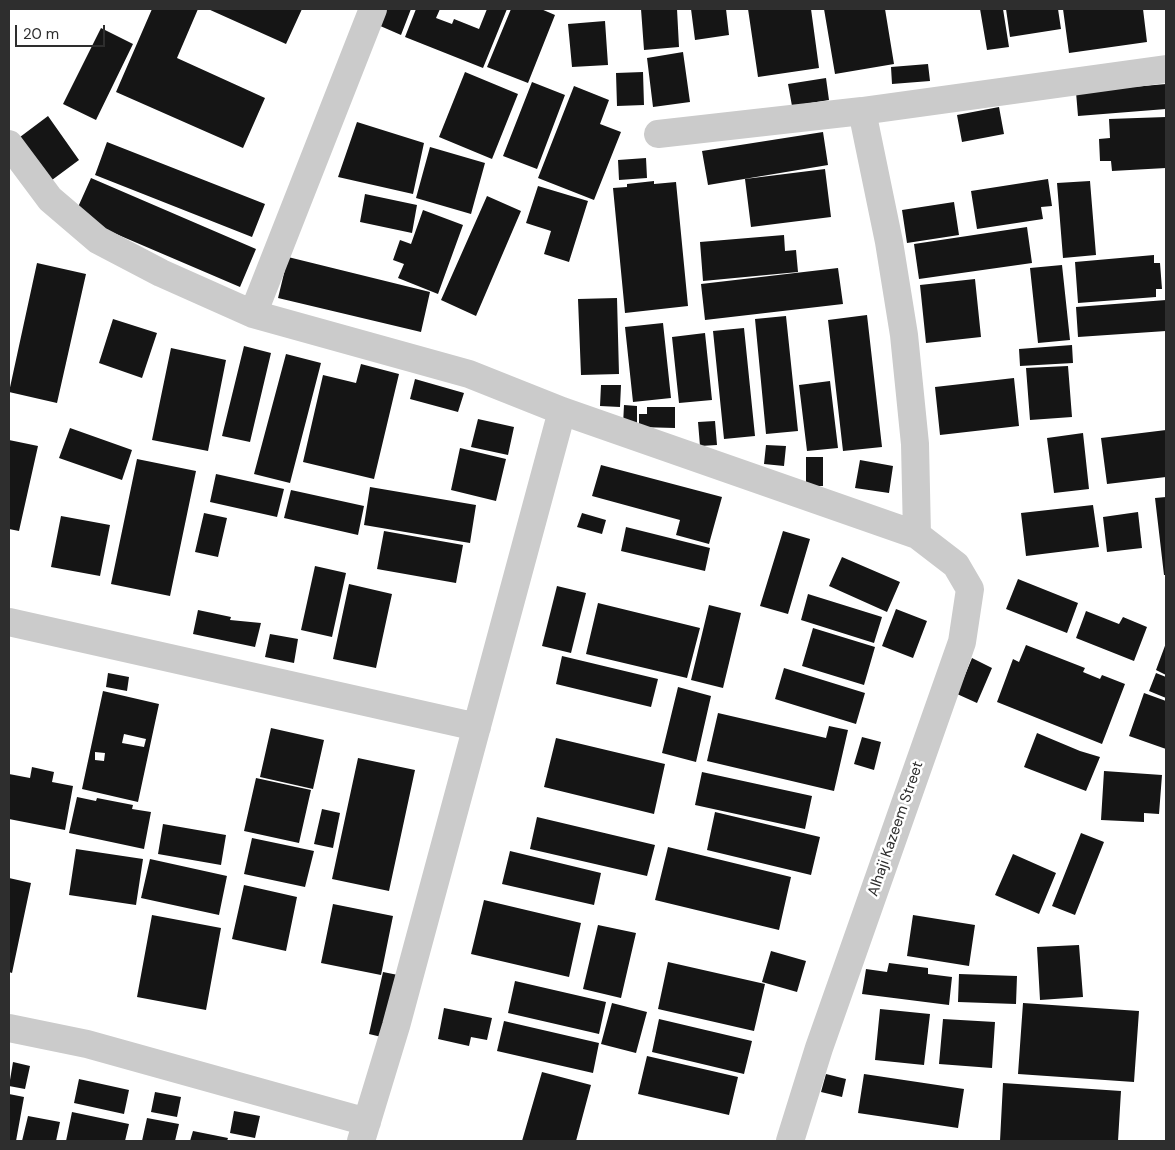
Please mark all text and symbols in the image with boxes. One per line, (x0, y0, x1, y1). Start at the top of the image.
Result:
scale bar (18, 15, 108, 47)
text: 20 m (23, 24, 59, 44)
street label: Alhaji Kazeem Street (864, 759, 928, 899)

